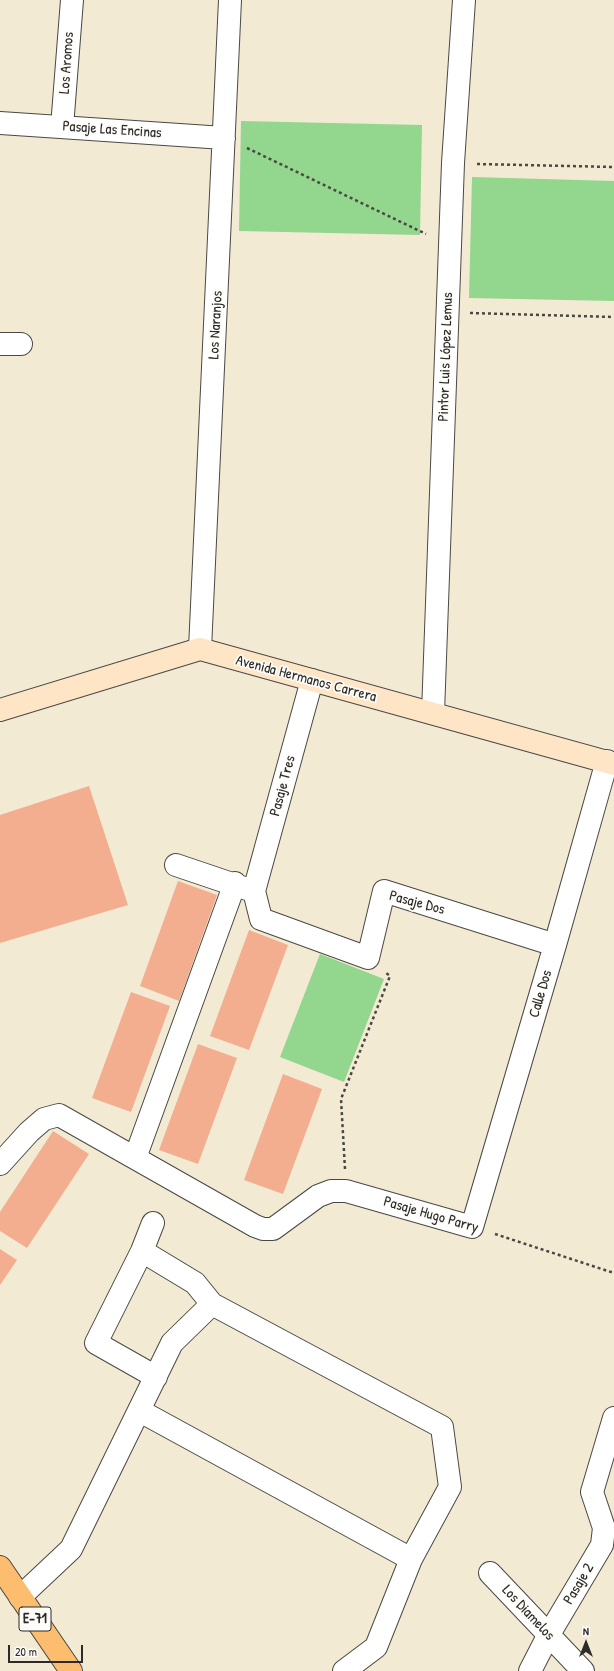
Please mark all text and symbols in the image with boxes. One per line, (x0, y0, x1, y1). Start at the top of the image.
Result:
street label: Los Aromos (56, 31, 78, 95)
street label: Pasaje Las Encinas (62, 118, 162, 142)
street label: Los Naranjos (205, 290, 227, 360)
street label: Pintor Luis López Lemus (435, 292, 457, 422)
street label: Avenida Hermanos Carrera (234, 652, 378, 706)
street label: Pasaje Tres (266, 754, 300, 818)
street label: Pasaje Dos (387, 887, 447, 919)
street label: Calle Dos (526, 968, 556, 1020)
street label: Pasaje Hugo Parry (381, 1193, 481, 1237)
street label: Pasaje 2 (560, 1560, 598, 1608)
street label: Los Diamelos (498, 1582, 558, 1644)
road number: E-71 (19, 1607, 51, 1631)
north arrow (566, 1623, 606, 1663)
text: N (583, 1624, 589, 1638)
scale bar (10, 1637, 85, 1663)
text: 20 m (15, 1643, 37, 1660)

